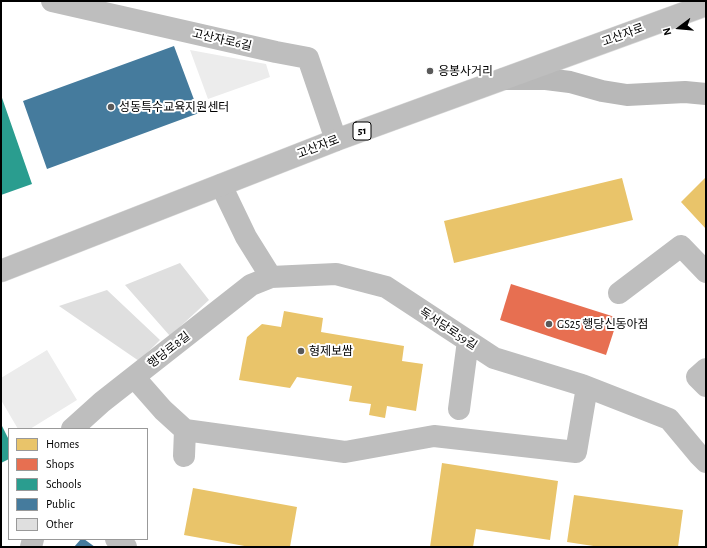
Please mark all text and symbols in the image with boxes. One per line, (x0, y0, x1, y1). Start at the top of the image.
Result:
north arrow (659, 8, 699, 48)
street label: 고산자로 (600, 21, 646, 49)
street label: 고산자로6길 (191, 26, 253, 54)
text: N (661, 26, 673, 37)
place label: 응봉사거리 (438, 64, 493, 78)
marker: 응봉사거리 (425, 66, 435, 76)
place label: 성동특수교육지원센터 (119, 100, 229, 114)
marker: 성동특수교육지원센터 (106, 102, 116, 112)
road number: 51 (353, 122, 371, 140)
street label: 고산자로 (295, 132, 341, 162)
street label: 독서당로59길 (416, 305, 480, 353)
place label: GS25 행당신동아점 (557, 317, 649, 331)
marker: GS25 행당신동아점 (544, 319, 554, 329)
street label: 행당로8길 (145, 329, 193, 371)
place label: 형제보쌈 (309, 344, 353, 358)
marker: 형제보쌈 (296, 346, 306, 356)
legend (8, 428, 148, 540)
text: Homes (46, 438, 79, 450)
text: Shops (46, 458, 74, 470)
text: Schools (46, 478, 81, 490)
text: Public (46, 498, 75, 510)
text: Other (46, 518, 73, 530)

